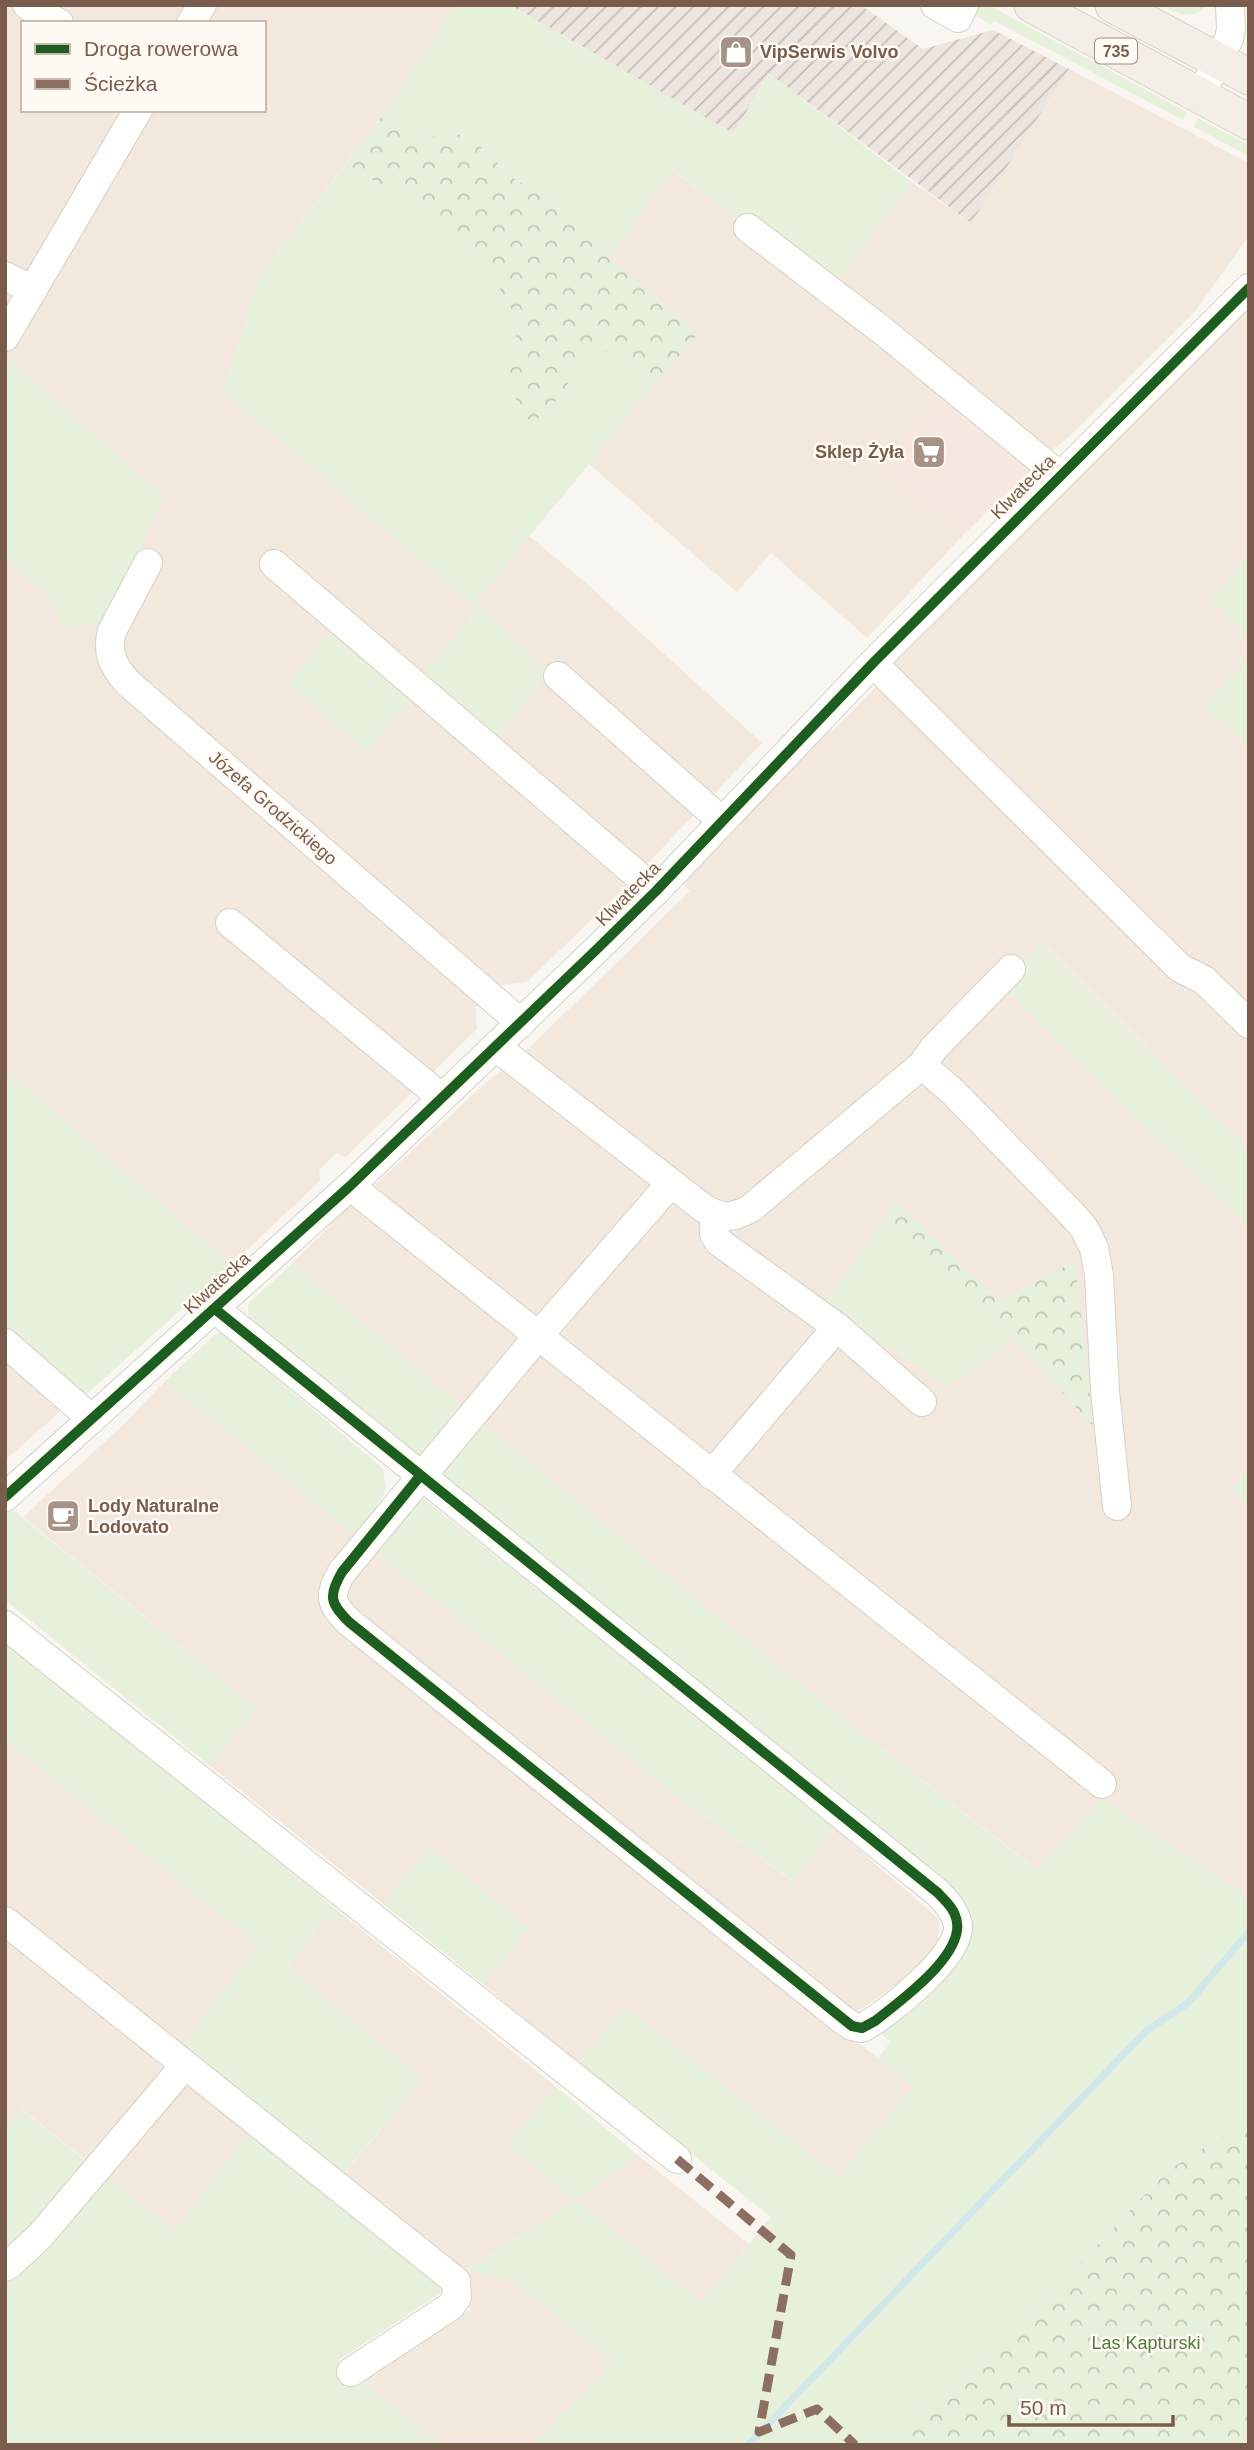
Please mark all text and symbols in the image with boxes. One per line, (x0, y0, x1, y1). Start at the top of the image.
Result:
legend (21, 21, 266, 112)
shop icon: VipSerwis Volvo (717, 33, 755, 71)
text: Droga rowerowa (84, 37, 238, 60)
road number: 735 (1095, 38, 1137, 64)
place label: VipSerwis Volvo (760, 42, 898, 62)
text: Ścieżka (84, 72, 158, 95)
supermarket icon: Sklep Żyła (910, 433, 948, 471)
place label: Sklep Żyła (815, 442, 905, 462)
street label: Klwatecka (987, 450, 1060, 523)
street label: Józefa Grodzickiego (205, 747, 341, 869)
street label: Klwatecka (592, 857, 665, 930)
street label: Klwatecka (180, 1247, 255, 1318)
place label: Lody Naturalne Lodovato (88, 1496, 219, 1537)
cafe icon: Lody Naturalne Lodovato (44, 1497, 82, 1535)
park label: Las Kapturski (1091, 2333, 1201, 2353)
scale bar (1009, 2384, 1174, 2428)
text: 50 m (1020, 2396, 1067, 2419)

